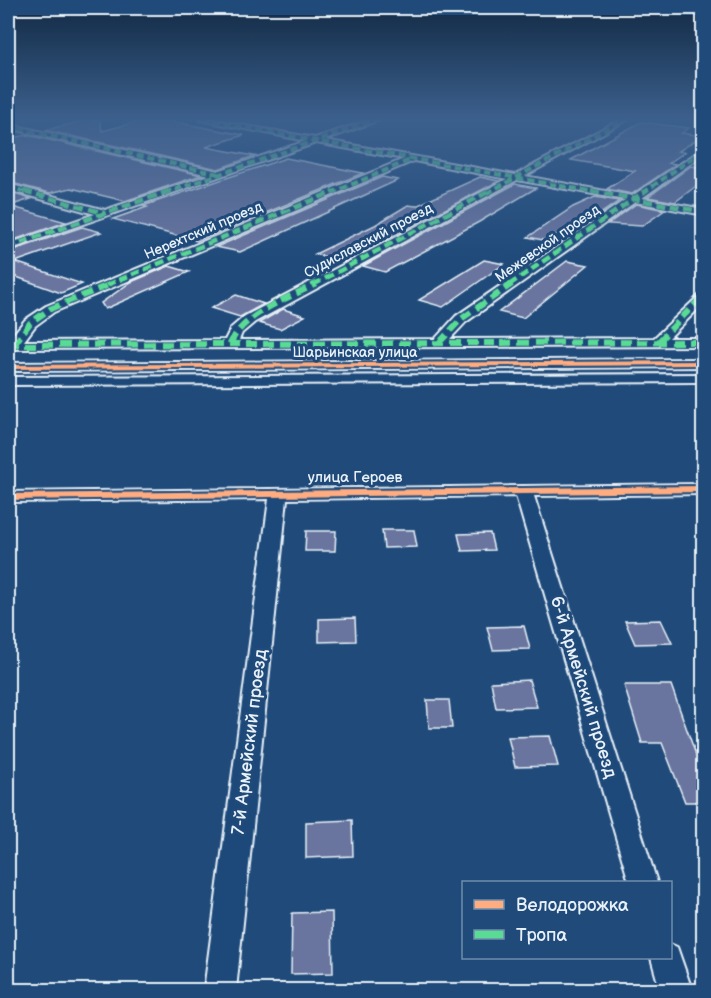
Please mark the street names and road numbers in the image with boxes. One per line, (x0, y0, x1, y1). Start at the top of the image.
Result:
street label: Нерехтский проезд (142, 198, 265, 263)
street label: Судиславский проезд (301, 199, 436, 282)
street label: Межевской проезд (492, 201, 603, 286)
street label: Шарьинская улица (292, 344, 418, 361)
street label: улица Героев (308, 468, 402, 487)
street label: 6-й Армейский проезд (546, 594, 621, 781)
street label: 7-й Армейский проезд (228, 648, 271, 836)

